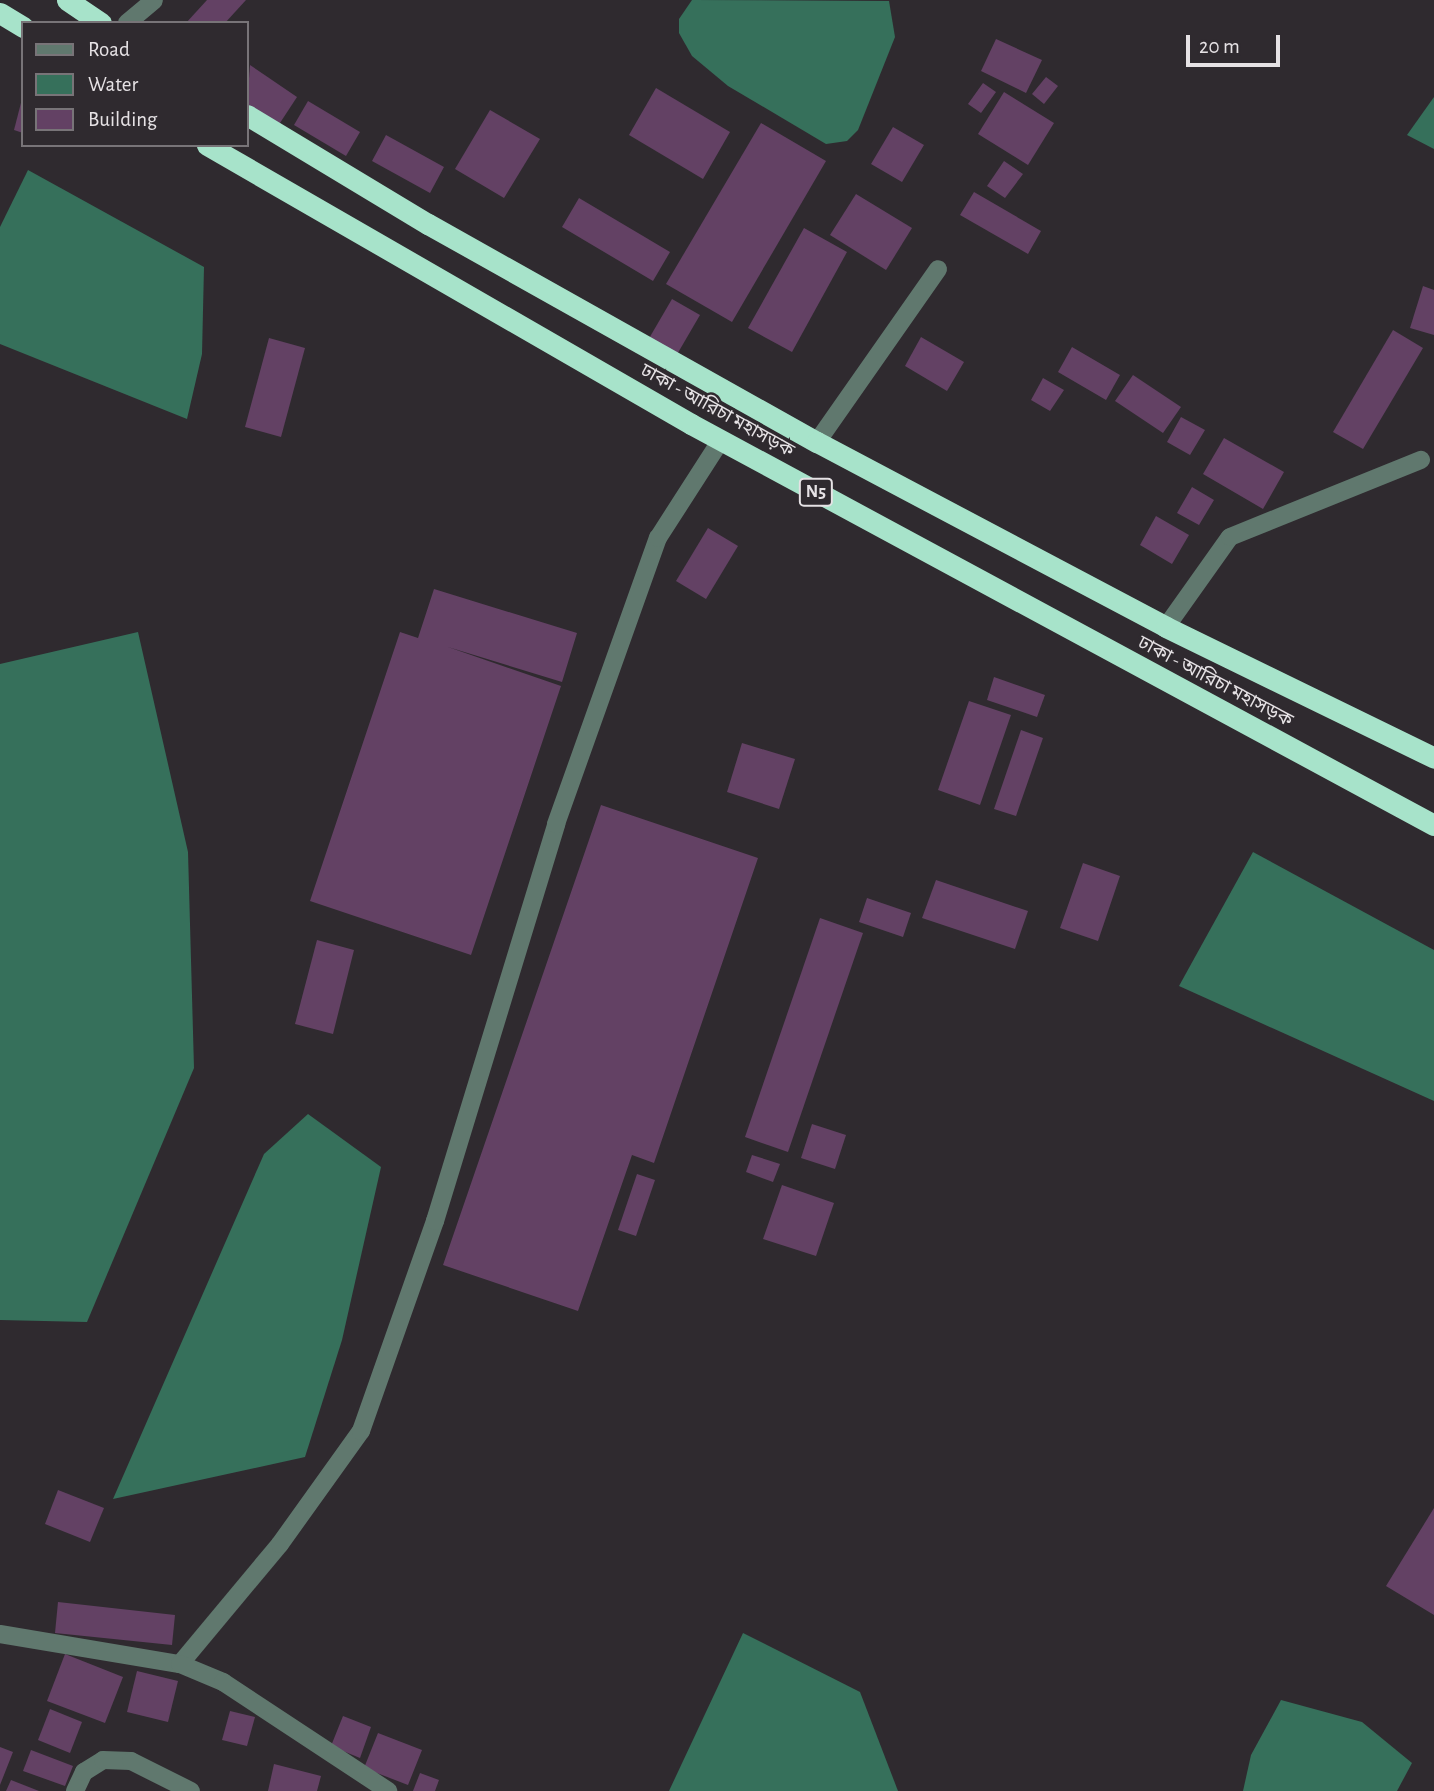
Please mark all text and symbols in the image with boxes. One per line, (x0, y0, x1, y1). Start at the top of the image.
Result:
legend (21, 21, 248, 147)
scale bar (1189, 21, 1284, 65)
text: 20 m (1199, 36, 1240, 57)
text: Road (88, 39, 130, 60)
text: Water (88, 74, 138, 95)
text: Building (88, 109, 157, 130)
street label: ঢাকা - আরিচা মহাসড়ক (636, 359, 798, 463)
road number: N5 (798, 478, 834, 506)
street label: ঢাকা - আরিচা মহাসড়ক (1134, 631, 1296, 733)

